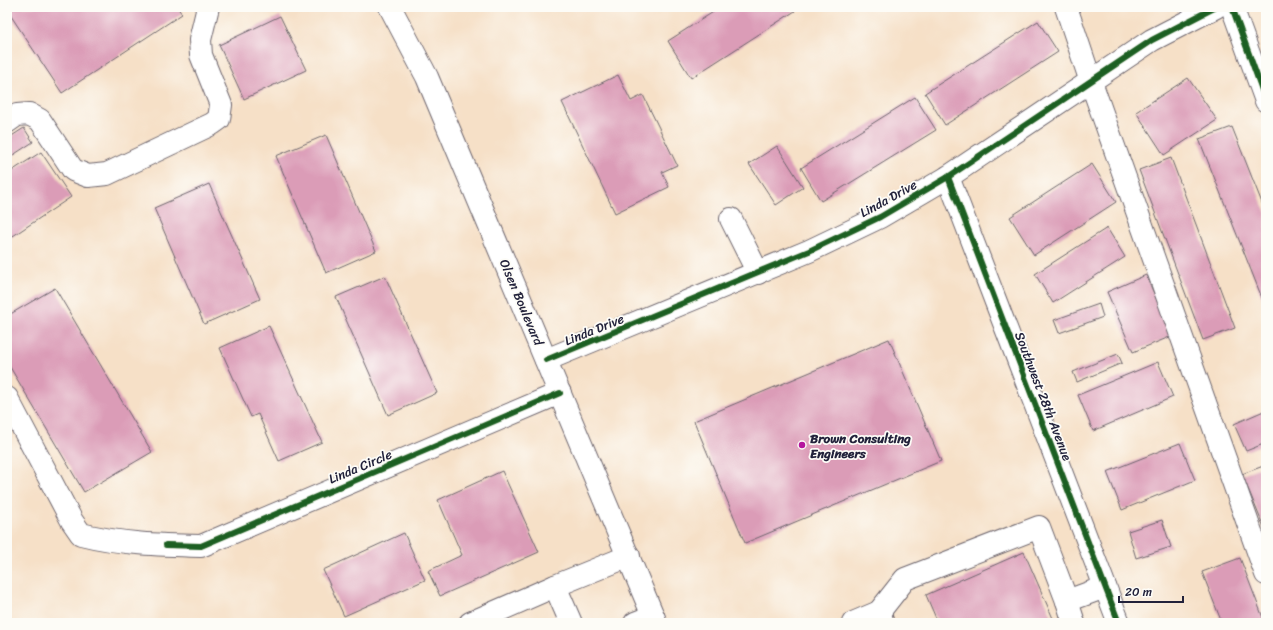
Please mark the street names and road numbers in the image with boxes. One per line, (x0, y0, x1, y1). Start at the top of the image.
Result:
street label: Linda Drive (855, 173, 922, 224)
street label: Olsen Boulevard (493, 255, 551, 350)
street label: Linda Drive (561, 307, 628, 352)
street label: Southwest 28th Avenue (1008, 328, 1079, 464)
street label: Linda Circle (325, 443, 396, 490)

